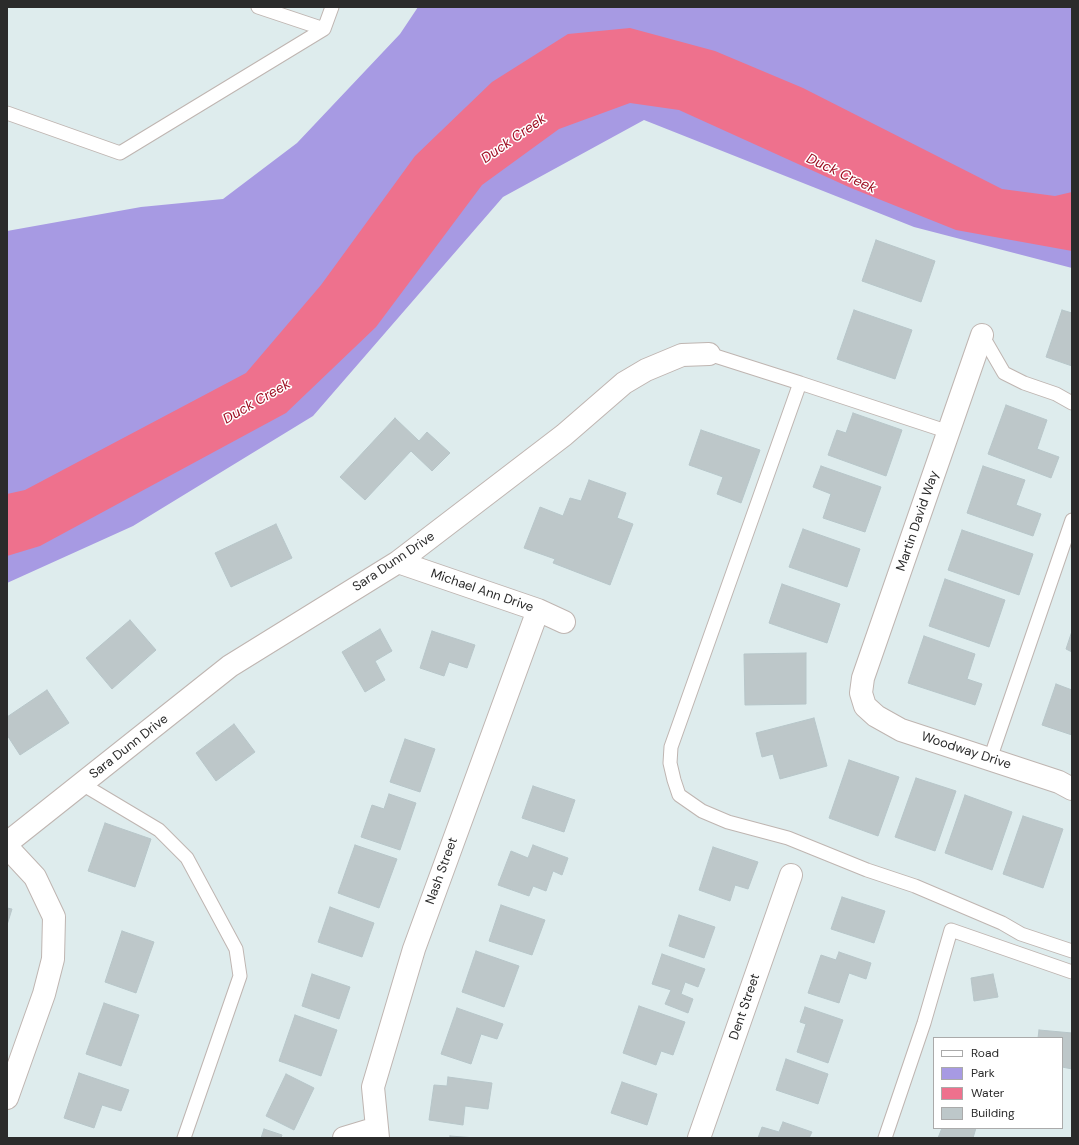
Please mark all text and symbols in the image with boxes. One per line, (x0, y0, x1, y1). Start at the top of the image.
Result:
water label: Duck Creek (478, 111, 550, 167)
water label: Duck Creek (803, 151, 879, 197)
water label: Duck Creek (220, 376, 294, 428)
street label: Martin David Way (893, 469, 943, 573)
street label: Sara Dunn Drive (350, 529, 438, 595)
street label: Michael Ann Drive (429, 566, 535, 616)
street label: Sara Dunn Drive (87, 711, 171, 783)
street label: Woodway Drive (919, 729, 1013, 773)
street label: Nash Street (423, 835, 461, 907)
street label: Dent Street (726, 972, 764, 1042)
legend (933, 1037, 1063, 1129)
text: Road (971, 1045, 999, 1061)
text: Park (971, 1065, 995, 1081)
text: Water (971, 1085, 1004, 1101)
text: Building (971, 1105, 1015, 1121)

